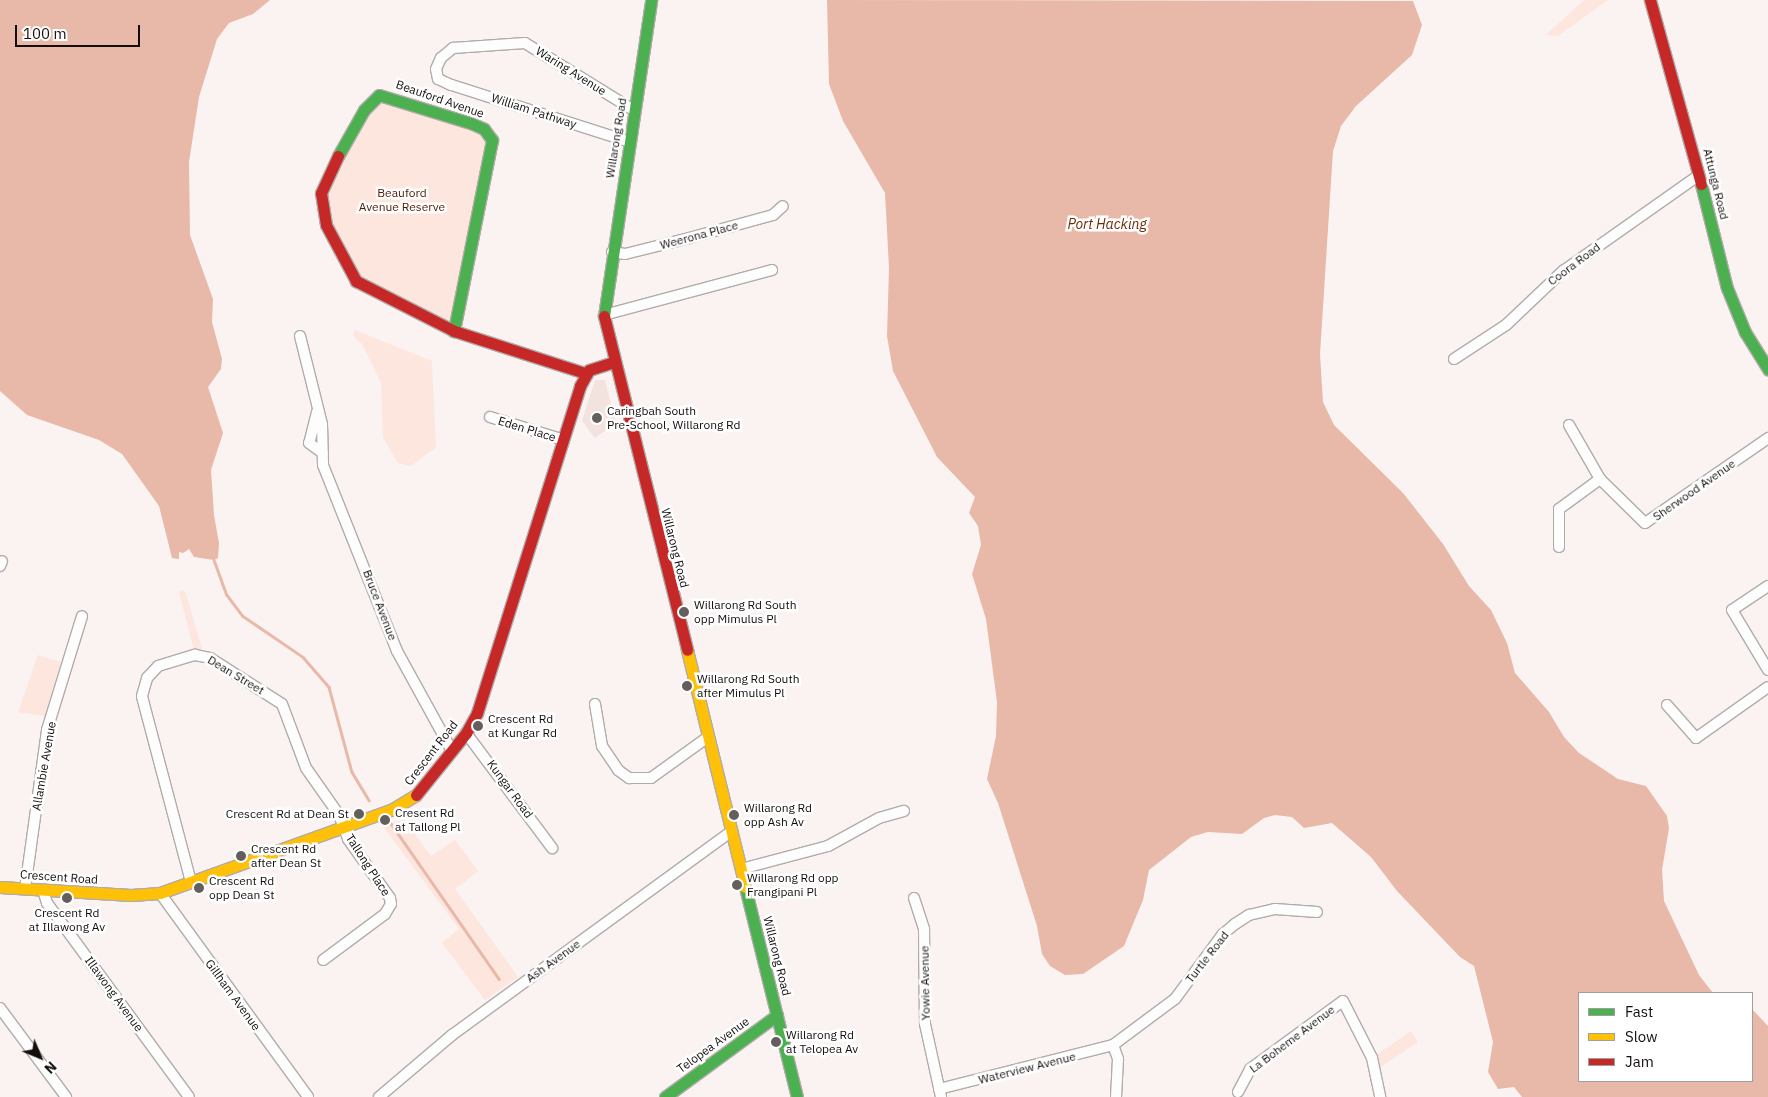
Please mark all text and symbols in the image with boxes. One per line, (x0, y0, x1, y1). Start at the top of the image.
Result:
scale bar (18, 15, 142, 47)
text: 100 m (23, 24, 67, 43)
street label: Waring Avenue (533, 44, 609, 98)
street label: Beauford Avenue (394, 77, 486, 121)
street label: William Pathway (490, 90, 578, 132)
street label: Willarong Road (603, 97, 629, 179)
street label: Attunga Road (1700, 147, 1732, 221)
park label: Beauford Avenue Reserve (359, 186, 445, 214)
water label: Port Hacking (1067, 216, 1147, 232)
street label: Weerona Place (658, 218, 740, 252)
street label: Coora Road (1545, 240, 1603, 288)
place label: Caringbah South Pre-School, Willarong Rd (607, 404, 741, 432)
marker: Caringbah South Pre-School, Willarong Rd (591, 412, 603, 424)
street label: Eden Place (496, 413, 558, 445)
street label: Sherwood Avenue (1650, 456, 1738, 524)
street label: Willarong Road (658, 507, 692, 589)
street label: Bruce Avenue (360, 568, 400, 642)
place label: Willarong Rd South opp Mimulus Pl (694, 598, 796, 626)
marker: Willarong Rd South opp Mimulus Pl (678, 606, 690, 618)
street label: Dean Street (205, 652, 267, 698)
place label: Willarong Rd South after Mimulus Pl (697, 672, 799, 700)
marker: Willarong Rd South after Mimulus Pl (681, 680, 693, 692)
place label: Crescent Rd at Kungar Rd (488, 712, 557, 740)
street label: Crescent Road (401, 718, 461, 788)
street label: Allambie Avenue (29, 720, 59, 812)
marker: Crescent Rd at Kungar Rd (472, 720, 484, 732)
street label: Kungar Road (484, 757, 536, 821)
place label: Willarong Rd opp Ash Av (744, 801, 812, 829)
place label: Cresent Rd at Tallong Pl (395, 806, 461, 834)
place label: Crescent Rd at Dean St (226, 807, 349, 821)
marker: Crescent Rd at Dean St (353, 808, 365, 820)
marker: Willarong Rd opp Ash Av (728, 809, 740, 821)
marker: Cresent Rd at Tallong Pl (379, 814, 391, 826)
street label: Tallong Place (343, 831, 393, 899)
place label: Crescent Rd after Dean St (251, 842, 321, 870)
marker: Crescent Rd after Dean St (235, 850, 247, 862)
street label: Crescent Road (19, 867, 99, 887)
place label: Willarong Rd opp Frangipani Pl (747, 871, 839, 899)
place label: Crescent Rd opp Dean St (209, 874, 274, 902)
marker: Willarong Rd opp Frangipani Pl (731, 879, 743, 891)
marker: Crescent Rd opp Dean St (193, 882, 205, 894)
marker: Crescent Rd at Illawong Av (61, 892, 73, 904)
place label: Crescent Rd at Illawong Av (29, 906, 105, 934)
street label: Willarong Road (760, 915, 794, 997)
street label: Turtle Road (1182, 928, 1232, 986)
street label: Ash Avenue (523, 937, 583, 985)
street label: Yowie Avenue (917, 945, 933, 1021)
street label: Illawong Avenue (82, 954, 146, 1034)
street label: Gillham Avenue (202, 957, 264, 1033)
legend (1578, 992, 1753, 1082)
street label: La Boheme Avenue (1246, 1002, 1338, 1076)
text: Fast (1625, 1002, 1653, 1021)
street label: Telopea Avenue (674, 1014, 752, 1076)
text: Slow (1625, 1027, 1658, 1046)
place label: Willarong Rd at Telopea Av (786, 1028, 858, 1056)
north arrow (15, 1032, 65, 1082)
marker: Willarong Rd at Telopea Av (770, 1036, 782, 1048)
street label: Waterview Avenue (977, 1049, 1077, 1087)
text: Jam (1625, 1052, 1654, 1071)
text: N (41, 1058, 61, 1078)

